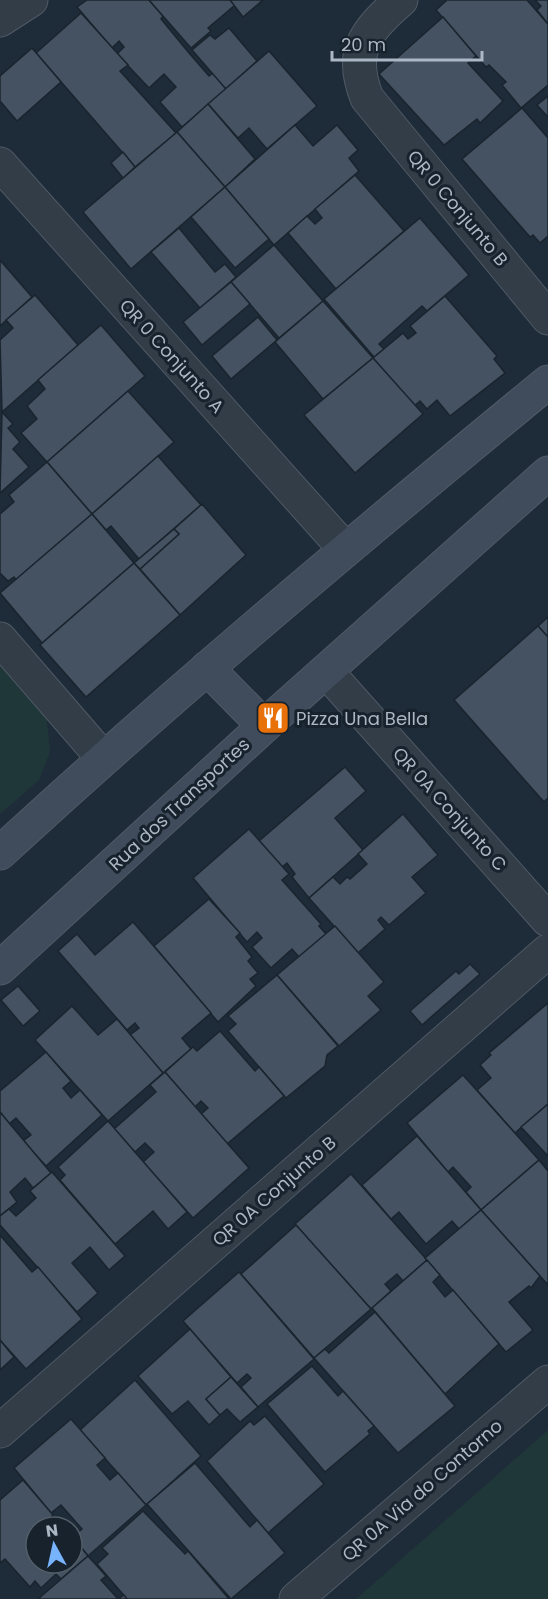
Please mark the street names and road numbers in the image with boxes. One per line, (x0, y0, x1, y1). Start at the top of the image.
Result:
street label: QR 0 Conjunto B (402, 145, 514, 271)
street label: QR 0 Conjunto A (114, 294, 230, 418)
street label: Rua dos Transportes (103, 732, 255, 876)
street label: QR 0A Conjunto C (387, 741, 513, 877)
street label: QR 0A Conjunto B (207, 1130, 341, 1252)
street label: QR 0A Via do Contorno (336, 1413, 508, 1567)

